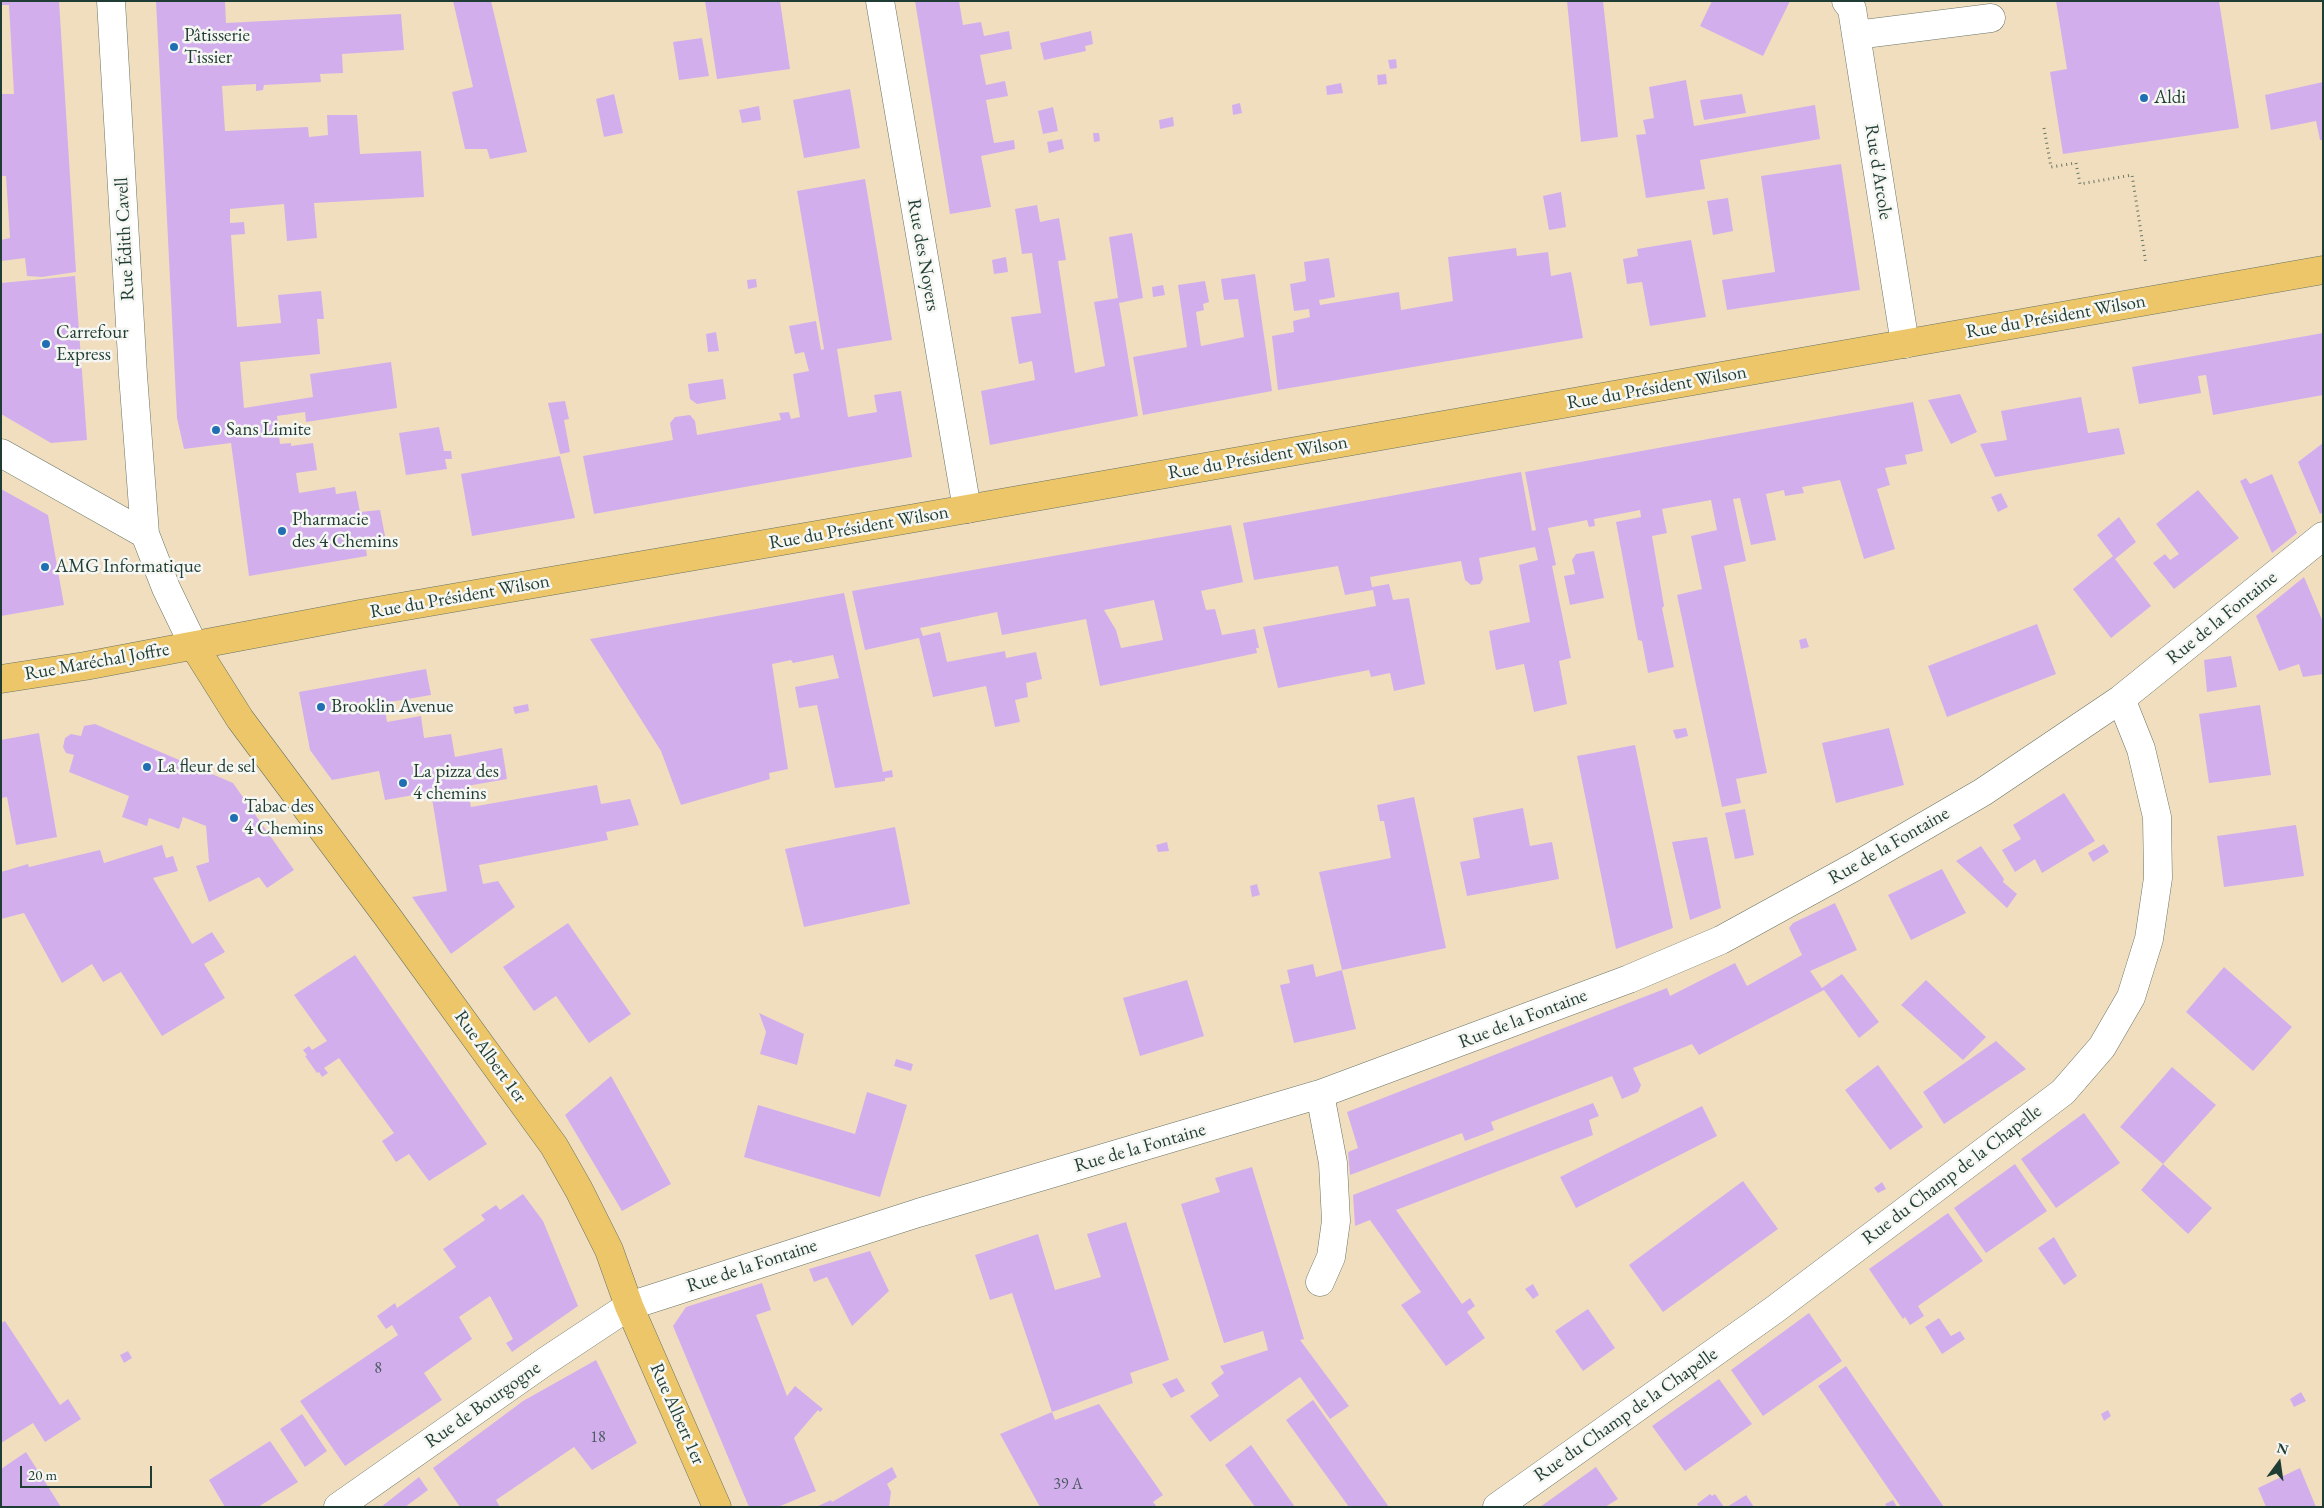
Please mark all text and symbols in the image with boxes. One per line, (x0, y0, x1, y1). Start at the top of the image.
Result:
place label: Pâtisserie Tissier (184, 25, 250, 69)
marker: Pâtisserie Tissier (168, 41, 180, 53)
place label: Aldi (2154, 87, 2186, 109)
marker: Aldi (2138, 92, 2150, 104)
street label: Rue d'Arcole (1859, 123, 1897, 221)
street label: Rue Édith Cavell (110, 177, 140, 301)
street label: Rue des Noyers (902, 197, 944, 313)
street label: Rue du Président Wilson (1964, 290, 2148, 344)
place label: Carrefour Express (56, 322, 129, 366)
marker: Carrefour Express (40, 338, 52, 350)
street label: Rue du Président Wilson (1565, 361, 1749, 415)
place label: Sans Limite (226, 419, 311, 441)
marker: Sans Limite (210, 424, 222, 436)
street label: Rue du Président Wilson (1166, 431, 1350, 485)
street label: Rue du Président Wilson (767, 501, 951, 555)
place label: Pharmacie des 4 Chemins (292, 509, 398, 553)
marker: Pharmacie des 4 Chemins (276, 525, 288, 537)
place label: AMG Informatique (55, 556, 201, 578)
marker: AMG Informatique (39, 561, 51, 573)
street label: Rue de la Fontaine (2162, 566, 2282, 670)
street label: Rue du Président Wilson (368, 570, 552, 624)
street label: Rue Maréchal Joffre (23, 638, 171, 686)
place label: Brooklin Avenue (331, 696, 454, 718)
marker: Brooklin Avenue (315, 701, 327, 713)
place label: La fleur de sel (157, 756, 256, 778)
marker: La fleur de sel (141, 761, 153, 773)
place label: La pizza des 4 chemins (413, 761, 499, 805)
marker: La pizza des 4 chemins (397, 777, 409, 789)
place label: Tabac des 4 Chemins (244, 796, 323, 840)
street label: Rue de la Fontaine (1825, 802, 1953, 890)
marker: Tabac des 4 Chemins (228, 812, 240, 824)
street label: Rue de la Fontaine (1456, 984, 1590, 1054)
street label: Rue Albert 1er (449, 1006, 531, 1108)
street label: Rue du Champ de la Chapelle (1858, 1100, 2046, 1250)
street label: Rue de la Fontaine (1072, 1118, 1208, 1178)
street label: Rue de la Fontaine (684, 1234, 820, 1298)
street label: Rue du Champ de la Chapelle (1530, 1343, 1722, 1487)
street label: Rue de Bourgogne (421, 1357, 545, 1453)
house number: 8 (374, 1359, 382, 1379)
street label: Rue Albert 1er (644, 1360, 710, 1468)
house number: 18 (590, 1428, 606, 1448)
north arrow (2254, 1438, 2304, 1488)
text: N (2275, 1438, 2290, 1459)
scale bar (22, 1456, 155, 1488)
text: 20 m (28, 1465, 57, 1484)
house number: 39 A (1053, 1475, 1083, 1495)

